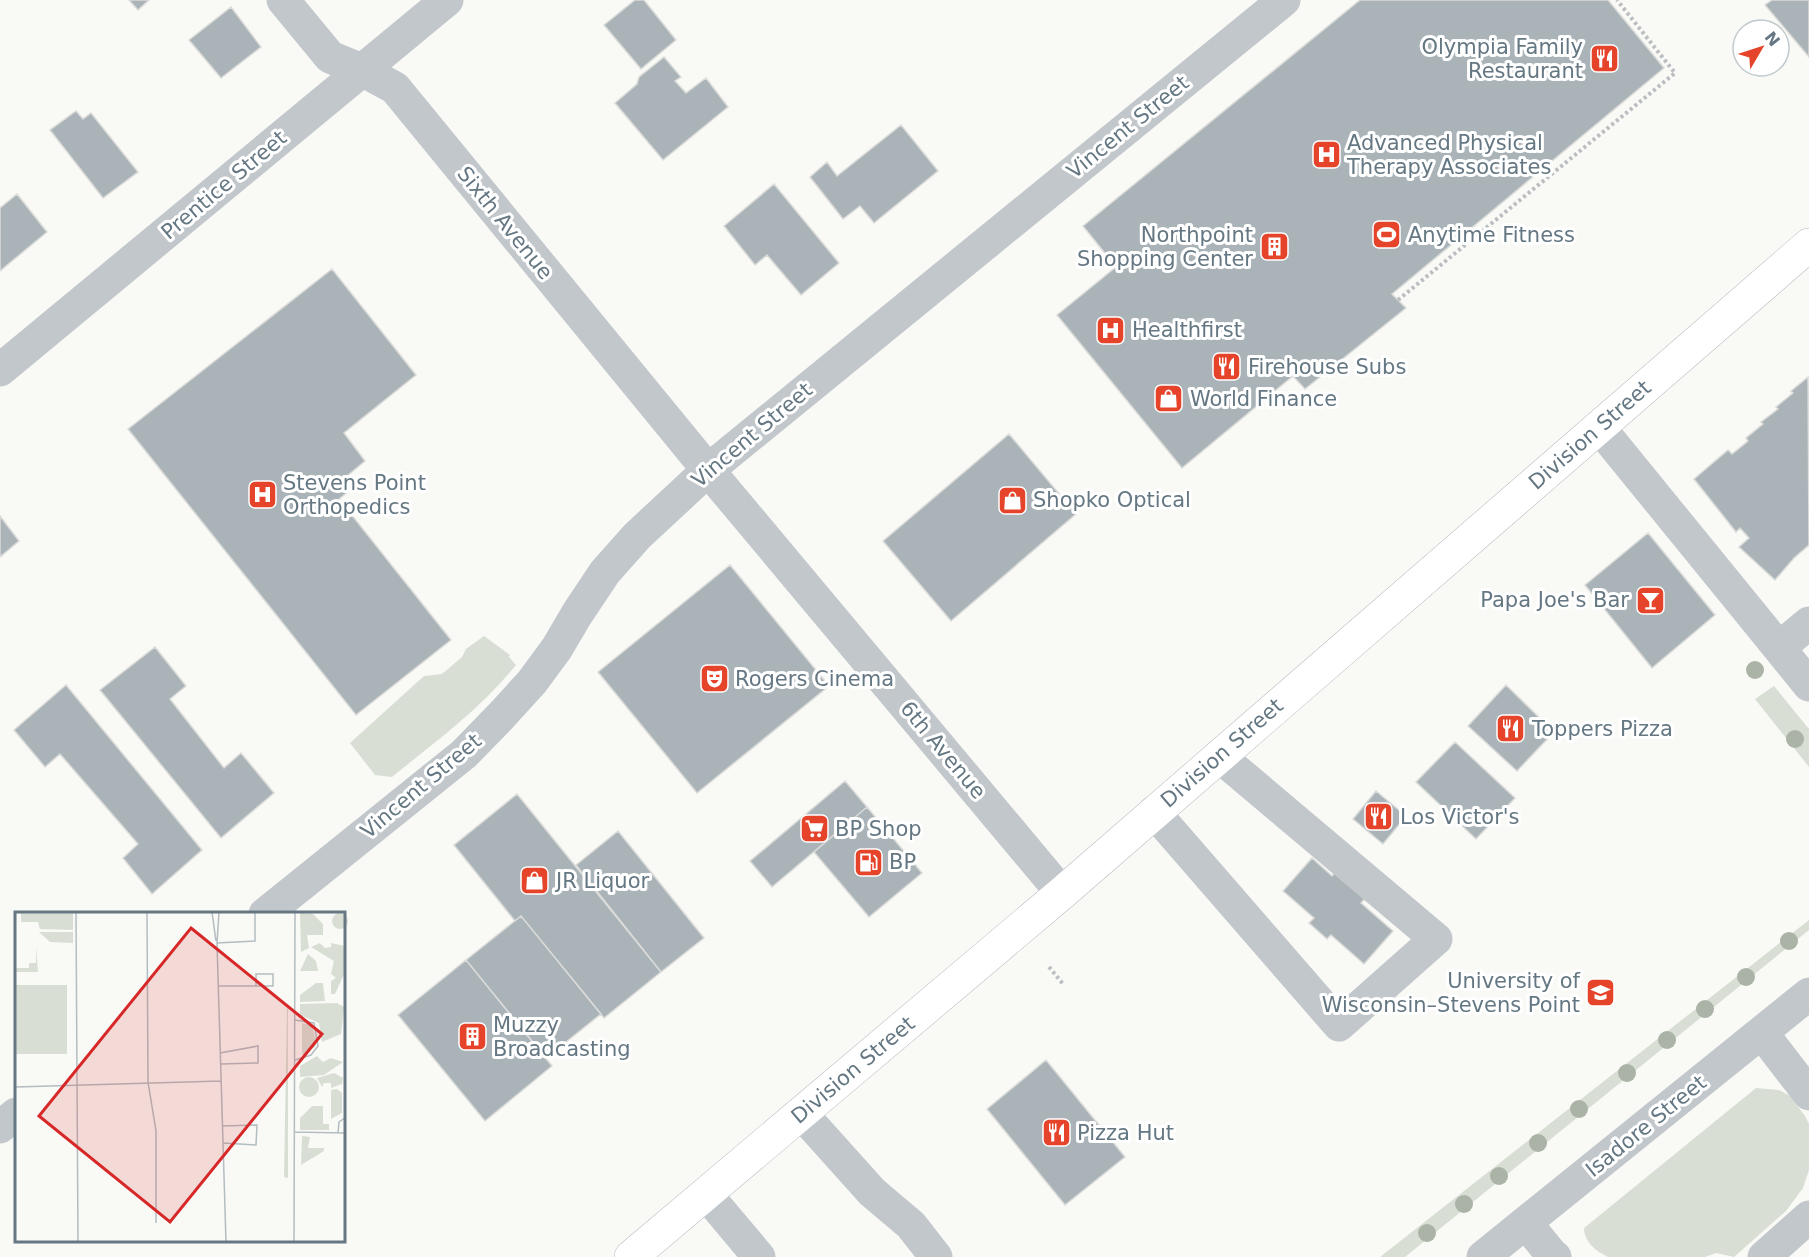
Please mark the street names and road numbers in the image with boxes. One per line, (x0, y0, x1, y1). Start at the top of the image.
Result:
street label: Vincent Street (1062, 71, 1194, 183)
street label: Prentice Street (157, 126, 291, 244)
street label: Sixth Avenue (452, 162, 558, 284)
street label: Division Street (1524, 376, 1656, 494)
street label: Vincent Street (687, 378, 817, 492)
street label: Division Street (1156, 694, 1288, 812)
street label: 6th Avenue (895, 696, 991, 804)
street label: Vincent Street (356, 729, 486, 843)
street label: Division Street (786, 1011, 920, 1129)
street label: Isadore Street (1581, 1070, 1711, 1182)

